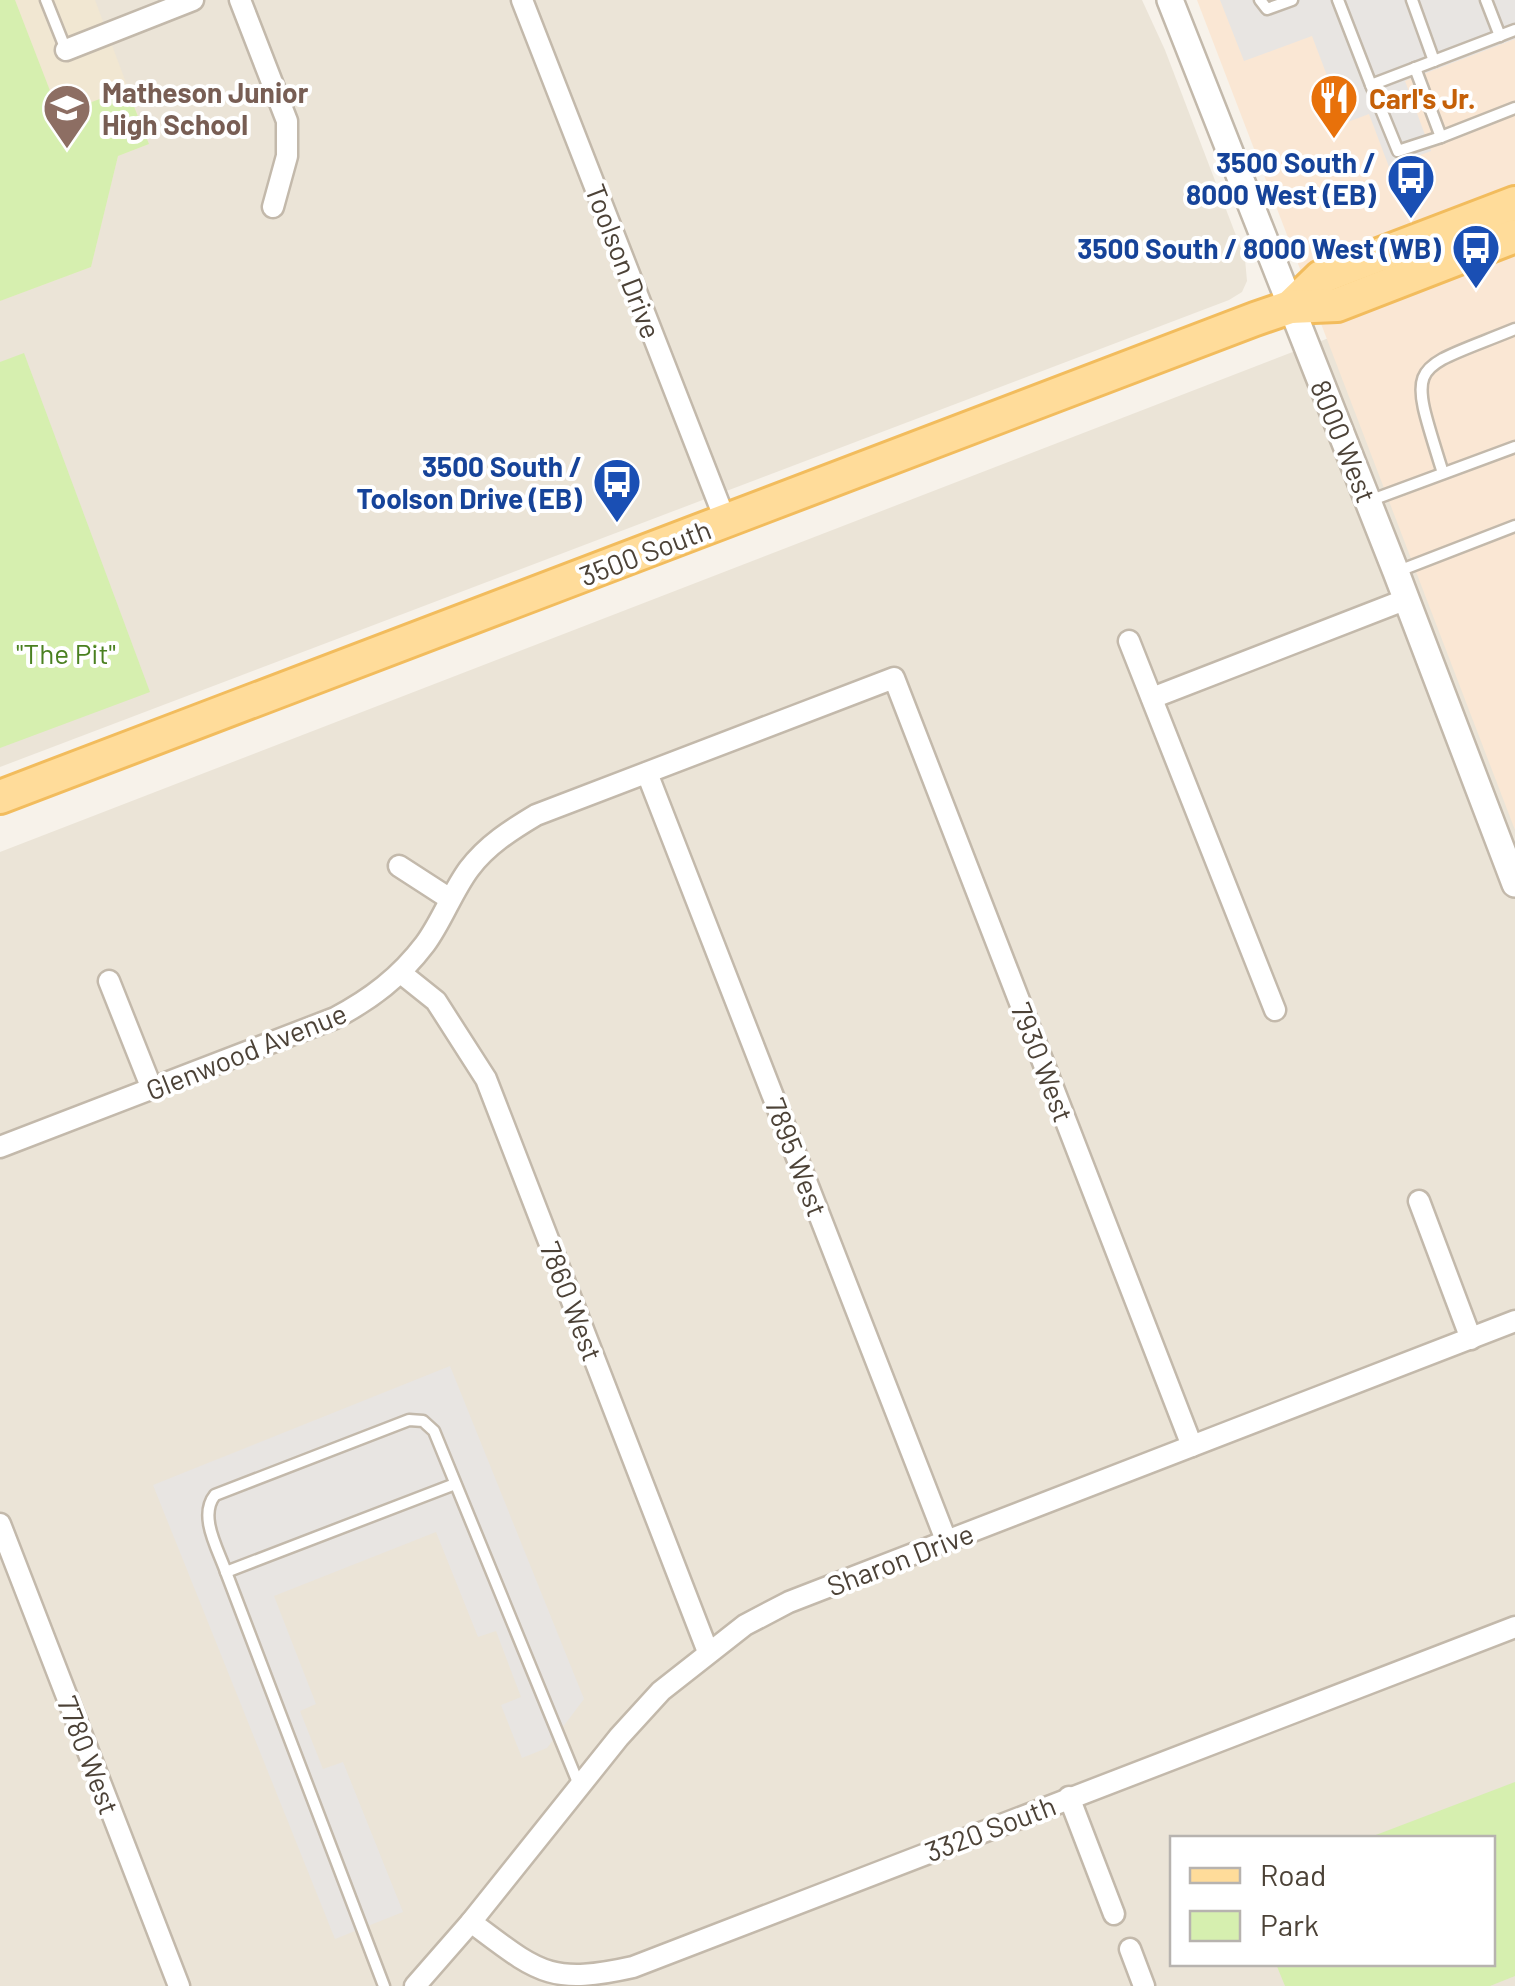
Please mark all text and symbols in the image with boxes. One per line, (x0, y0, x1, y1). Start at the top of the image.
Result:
restaurant icon: Carl's Jr. (1308, 72, 1360, 140)
place label: Matheson Junior High School (102, 75, 309, 141)
place label: Carl's Jr. (1369, 81, 1476, 115)
school or university icon: Matheson Junior High School (41, 82, 93, 150)
place label: 3500 South / 8000 West (EB) (1186, 145, 1376, 211)
bus stop icon: 3500 South / 8000 West (EB) (1385, 152, 1437, 220)
street label: Toolson Drive (579, 179, 669, 343)
bus stop icon: 3500 South / 8000 West (WB) (1450, 222, 1502, 290)
place label: 3500 South / 8000 West (WB) (1077, 231, 1441, 265)
street label: 8000 West (1304, 375, 1384, 507)
place label: 3500 South / Toolson Drive (EB) (357, 449, 582, 515)
bus stop icon: 3500 South / Toolson Drive (EB) (591, 456, 643, 524)
street label: 3500 South (575, 511, 715, 593)
park label: "The Pit" (16, 636, 116, 670)
street label: Glenwood Avenue (141, 995, 351, 1107)
street label: 7930 West (1005, 997, 1081, 1127)
street label: 7895 West (759, 1093, 835, 1221)
street label: 7860 West (534, 1236, 610, 1366)
street label: Sharon Drive (822, 1516, 978, 1602)
street label: 7780 West (51, 1691, 127, 1819)
street label: 3320 South (920, 1788, 1060, 1868)
legend (1170, 1836, 1495, 1966)
text: Road (1260, 1856, 1326, 1892)
text: Park (1260, 1906, 1319, 1942)

